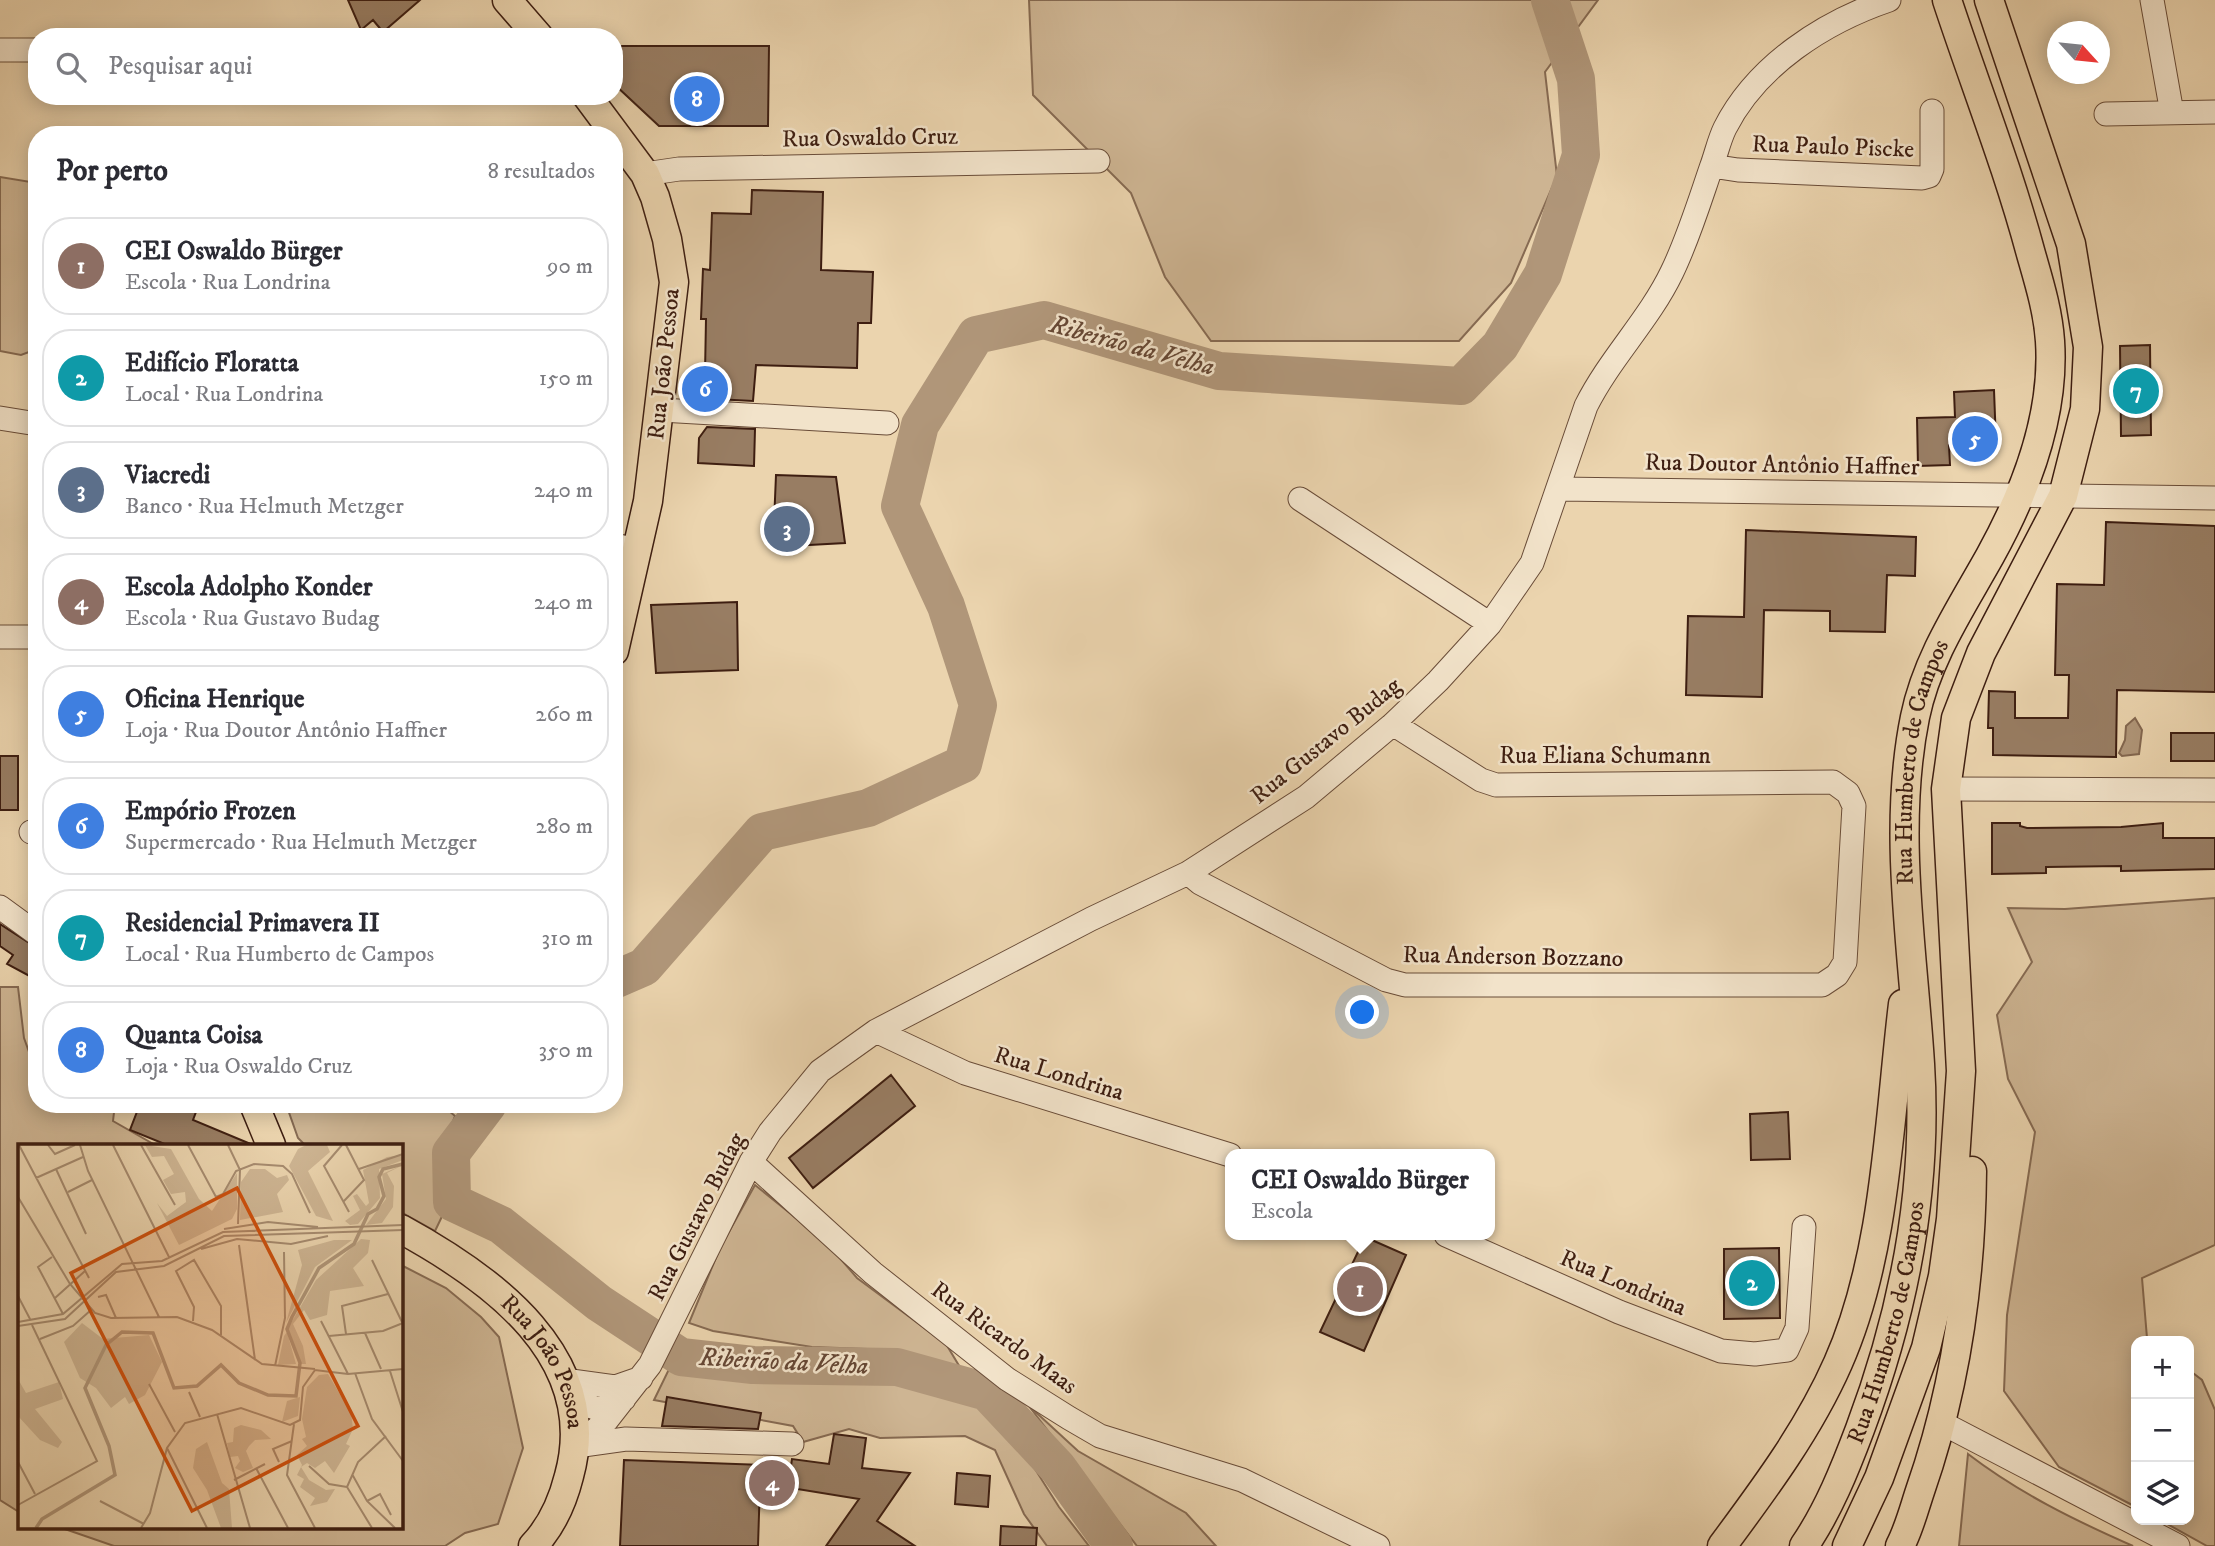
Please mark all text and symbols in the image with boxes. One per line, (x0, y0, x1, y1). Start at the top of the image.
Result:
north arrow (2047, 21, 2110, 84)
search box (28, 28, 623, 105)
icon: search (52, 48, 90, 86)
text: Pesquisar aqui (108, 50, 252, 83)
pin: 8 (674, 73, 720, 125)
street label: Rua Oswaldo Cruz (782, 121, 959, 155)
street label: Rua Paulo Piscke (1751, 129, 1915, 165)
text: Por perto (56, 153, 168, 190)
text: 8 resultados (487, 157, 595, 186)
text: CEI Oswaldo Bürger (125, 235, 343, 268)
text: 1 (77, 252, 85, 281)
text: 90 m (547, 252, 593, 281)
text: Escola · Rua Londrina (125, 268, 331, 297)
street label: Rua João Pessoa (641, 286, 687, 441)
water label: Ribeirão da Velha (1045, 308, 1218, 384)
text: Edifício Floratta (125, 347, 299, 380)
pin: 6 (682, 363, 728, 415)
text: 2 (75, 364, 87, 393)
text: 150 m (539, 364, 593, 393)
pin: 7 (2113, 365, 2159, 417)
text: Local · Rua Londrina (125, 380, 323, 409)
pin: 5 (1952, 413, 1998, 465)
street label: Rua Doutor Antônio Haffner (1644, 448, 1920, 482)
text: Viacredi (125, 459, 210, 492)
text: 3 (77, 476, 85, 505)
text: 240 m (534, 476, 593, 505)
text: Banco · Rua Helmuth Metzger (125, 492, 404, 521)
pin: 3 (764, 503, 810, 555)
text: Escola Adolpho Konder (125, 571, 372, 604)
text: 4 (74, 588, 88, 617)
text: 240 m (534, 588, 593, 617)
text: Escola · Rua Gustavo Budag (125, 604, 379, 633)
street label: Rua Humberto de Campos (1890, 634, 1956, 886)
street label: Rua Gustavo Budag (1245, 671, 1408, 811)
text: Oficina Henrique (125, 683, 305, 716)
text: 5 (75, 700, 87, 729)
text: 260 m (535, 700, 593, 729)
text: Loja · Rua Doutor Antônio Haffner (125, 716, 447, 745)
street label: Rua Eliana Schumann (1499, 741, 1711, 771)
text: Empório Frozen (125, 795, 296, 828)
text: 6 (75, 812, 87, 841)
text: 280 m (536, 812, 593, 841)
text: Supermercado · Rua Helmuth Metzger (125, 828, 477, 857)
text: Residencial Primavera II (125, 907, 380, 940)
text: 7 (75, 924, 87, 953)
text: 310 m (541, 924, 593, 953)
text: Local · Rua Humberto de Campos (125, 940, 434, 969)
street label: Rua Anderson Bozzano (1402, 940, 1624, 974)
your location (1345, 995, 1379, 1029)
text: Quanta Coisa (125, 1019, 263, 1052)
text: 8 (75, 1036, 87, 1065)
text: 350 m (538, 1036, 593, 1065)
street label: Rua Londrina (990, 1040, 1128, 1108)
text: Loja · Rua Oswaldo Cruz (125, 1052, 352, 1081)
street label: Rua Gustavo Budag (642, 1128, 752, 1306)
inset map (18, 1144, 402, 1528)
popup (1225, 1149, 1495, 1240)
text: CEI Oswaldo Bürger (1251, 1164, 1469, 1197)
text: Escola (1251, 1197, 1313, 1226)
street label: Rua Humberto de Campos (1841, 1200, 1931, 1448)
street label: Rua Londrina (1555, 1243, 1691, 1323)
pin: 2 (1729, 1257, 1775, 1309)
pin: 1 (1337, 1263, 1383, 1315)
street label: Rua Ricardo Maas (925, 1275, 1083, 1401)
street label: Rua João Pessoa (494, 1288, 590, 1431)
map controls (2131, 1336, 2194, 1525)
button: + (2131, 1336, 2194, 1399)
water label: Ribeirão da Velha (698, 1341, 869, 1383)
button: − (2131, 1399, 2194, 1462)
pin: 4 (749, 1457, 795, 1509)
button: layers (2131, 1462, 2194, 1525)

